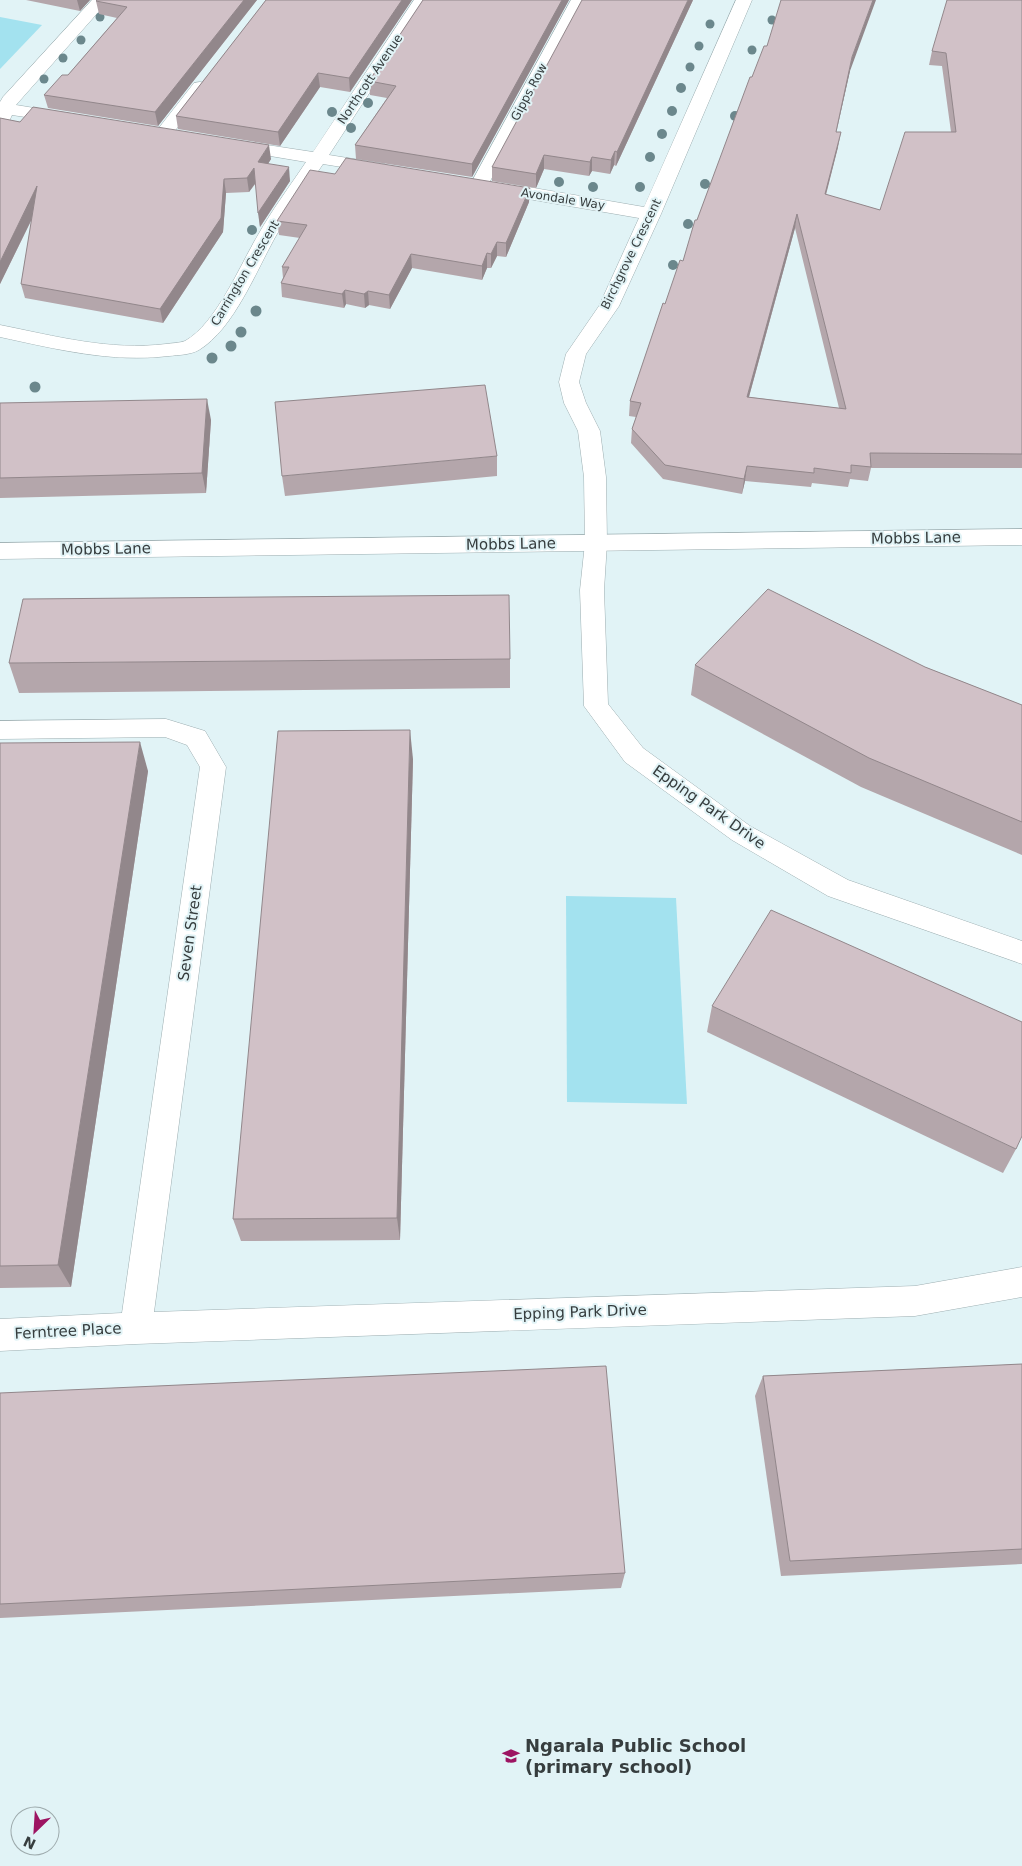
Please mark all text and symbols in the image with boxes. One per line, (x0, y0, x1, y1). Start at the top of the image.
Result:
street label: Northcott Avenue (335, 31, 405, 127)
street label: Gipps Row (508, 61, 550, 123)
street label: Avondale Way (520, 185, 606, 213)
street label: Birchgrove Crescent (598, 196, 664, 312)
street label: Carrington Crescent (208, 218, 282, 328)
street label: Mobbs Lane (871, 528, 961, 548)
street label: Mobbs Lane (466, 534, 556, 554)
street label: Mobbs Lane (61, 539, 151, 559)
street label: Epping Park Drive (649, 761, 769, 853)
street label: Seven Street (174, 884, 206, 982)
street label: Epping Park Drive (513, 1301, 647, 1323)
street label: Ferntree Place (14, 1319, 122, 1343)
place label: Ngarala Public School (primary school) (525, 1735, 746, 1777)
school or university icon: Ngarala Public School (primary school) (501, 1746, 521, 1766)
north arrow (10, 1806, 60, 1856)
text: N (21, 1833, 38, 1853)

